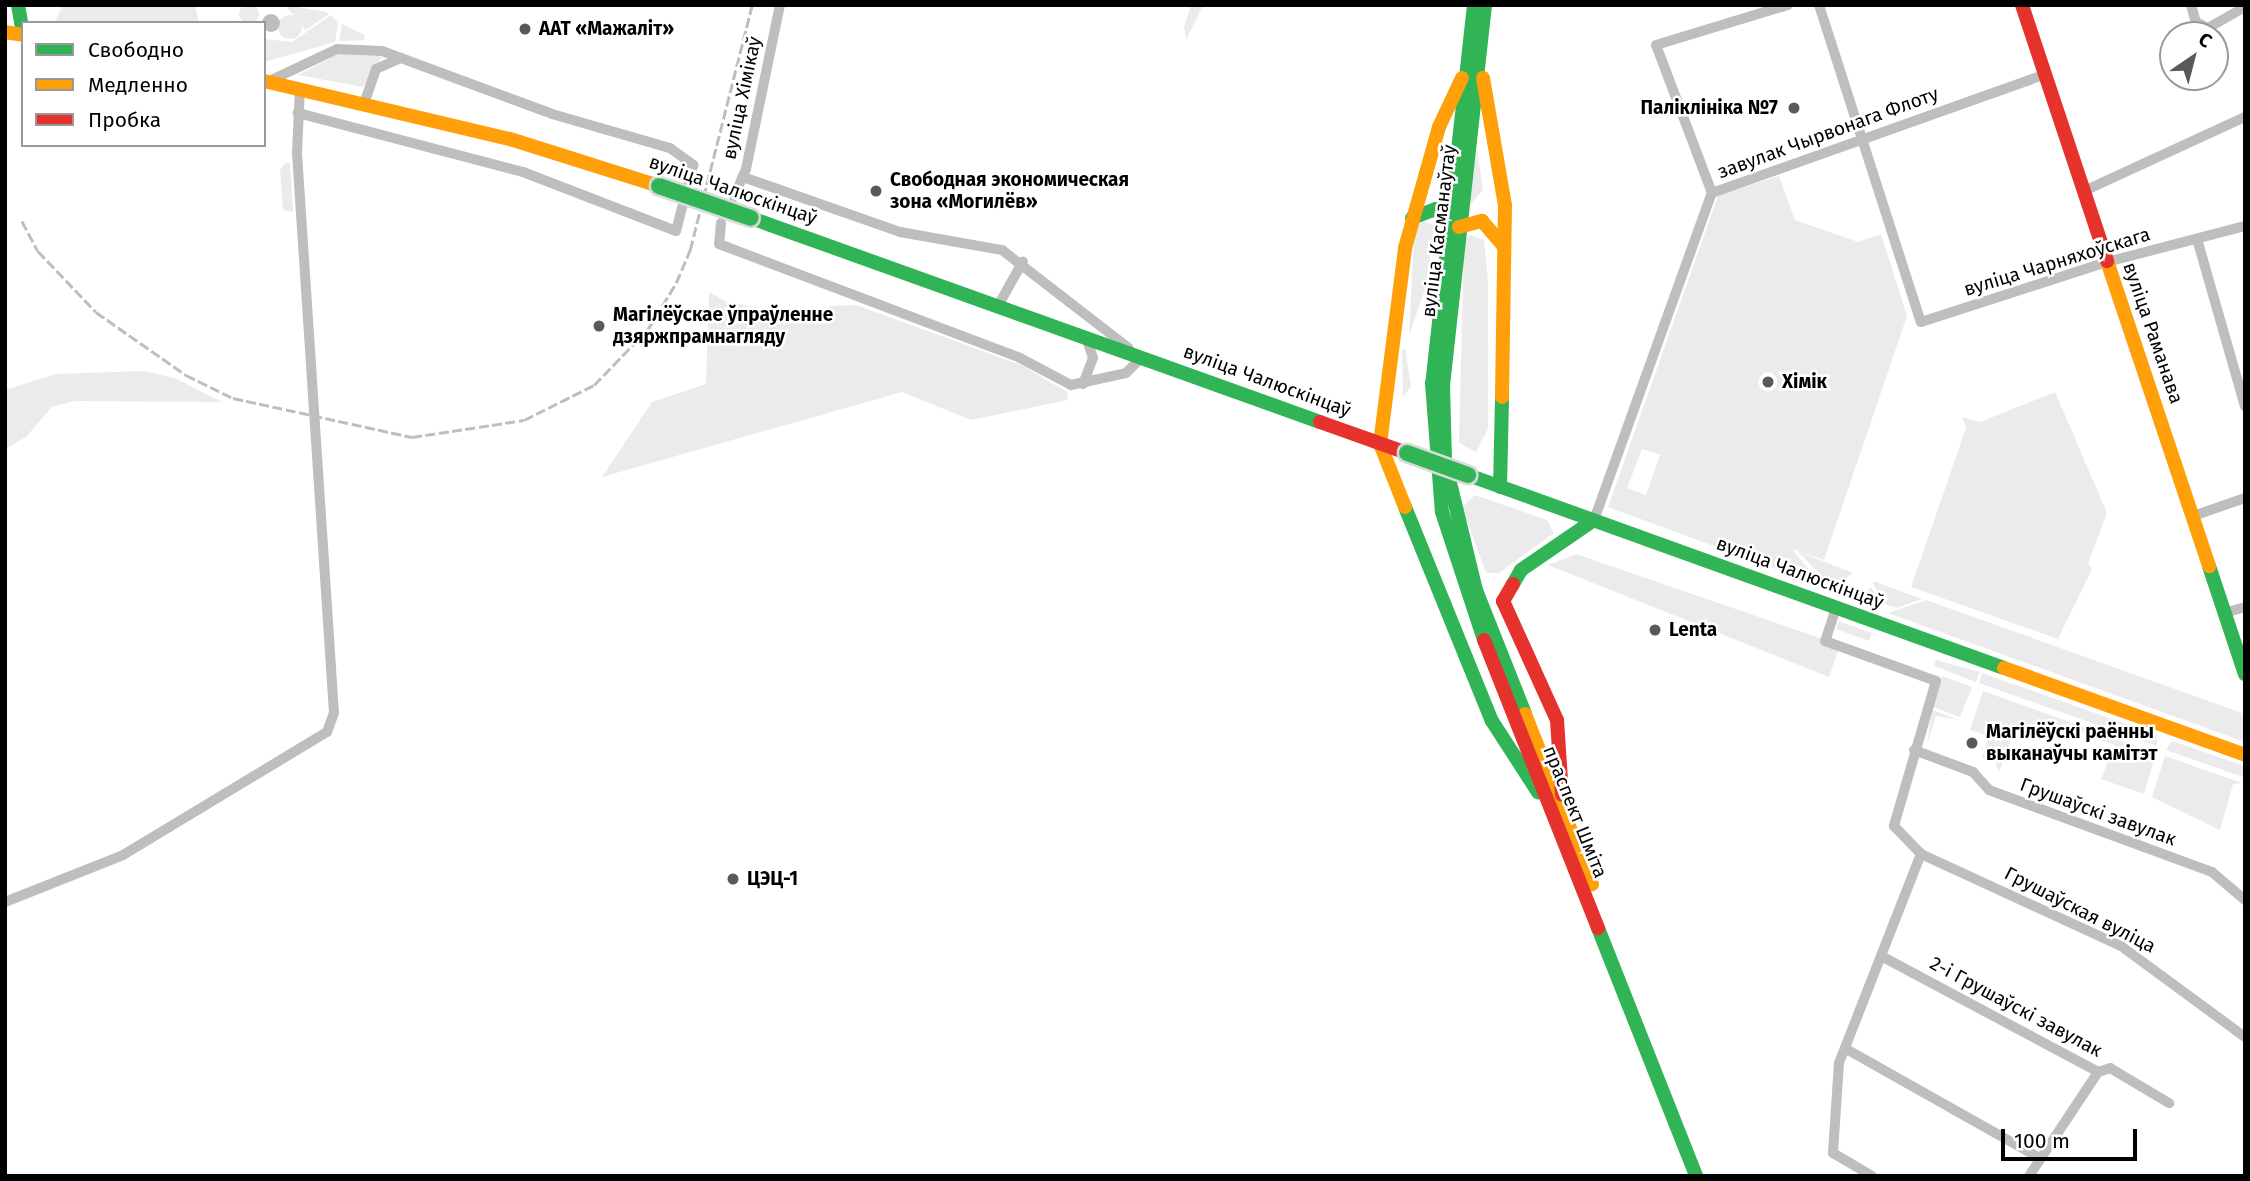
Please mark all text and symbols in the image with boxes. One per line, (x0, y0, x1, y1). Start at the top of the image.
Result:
place label: ААТ «Мажаліт» (539, 18, 674, 40)
legend (21, 21, 266, 147)
marker: ААТ «Мажаліт» (517, 21, 533, 37)
north arrow (2159, 21, 2229, 91)
text: С (2194, 27, 2216, 53)
street label: вуліца Хімікаў (718, 34, 766, 162)
text: Свободно (88, 37, 184, 63)
text: Медленно (88, 72, 188, 98)
street label: завулак Чырвонага Флоту (1715, 82, 1941, 184)
place label: Паліклініка №7 (1640, 97, 1778, 119)
marker: Паліклініка №7 (1784, 98, 1804, 118)
text: Пробка (88, 107, 161, 133)
street label: вуліца Касманаўтаў (1417, 143, 1461, 319)
street label: вуліца Чалюскінцаў (646, 151, 820, 229)
place label: Свободная экономическая зона «Могилёв» (890, 169, 1129, 213)
marker: Свободная экономическая зона «Могилёв» (868, 183, 884, 199)
street label: вуліца Чарняхоўскага (1961, 223, 2153, 301)
street label: вуліца Раманава (2118, 259, 2188, 407)
place label: Магілёўскае ўпраўленне дзяржпрамнагляду (613, 304, 833, 348)
marker: Магілёўскае ўпраўленне дзяржпрамнагляду (591, 318, 607, 334)
street label: вуліца Чалюскінцаў (1180, 340, 1354, 422)
place label: Хімік (1782, 371, 1827, 393)
marker: Хімік (1760, 374, 1776, 390)
street label: вуліца Чалюскінцаў (1713, 532, 1887, 614)
place label: Lenta (1669, 619, 1717, 641)
marker: Lenta (1647, 622, 1663, 638)
place label: Магілёўскі раённы выканаўчы камітэт (1986, 721, 2157, 765)
marker: Магілёўскі раённы выканаўчы камітэт (1964, 735, 1980, 751)
street label: праспект Шміта (1538, 743, 1612, 881)
street label: Грушаўскі завулак (2017, 773, 2179, 851)
street label: Грушаўская вуліца (2001, 862, 2159, 958)
place label: ЦЭЦ-1 (747, 868, 798, 890)
marker: ЦЭЦ-1 (725, 871, 741, 887)
street label: 2-і Грушаўскі завулак (1926, 952, 2106, 1062)
scale bar (2005, 1114, 2142, 1158)
text: 100 m (2014, 1128, 2070, 1154)

